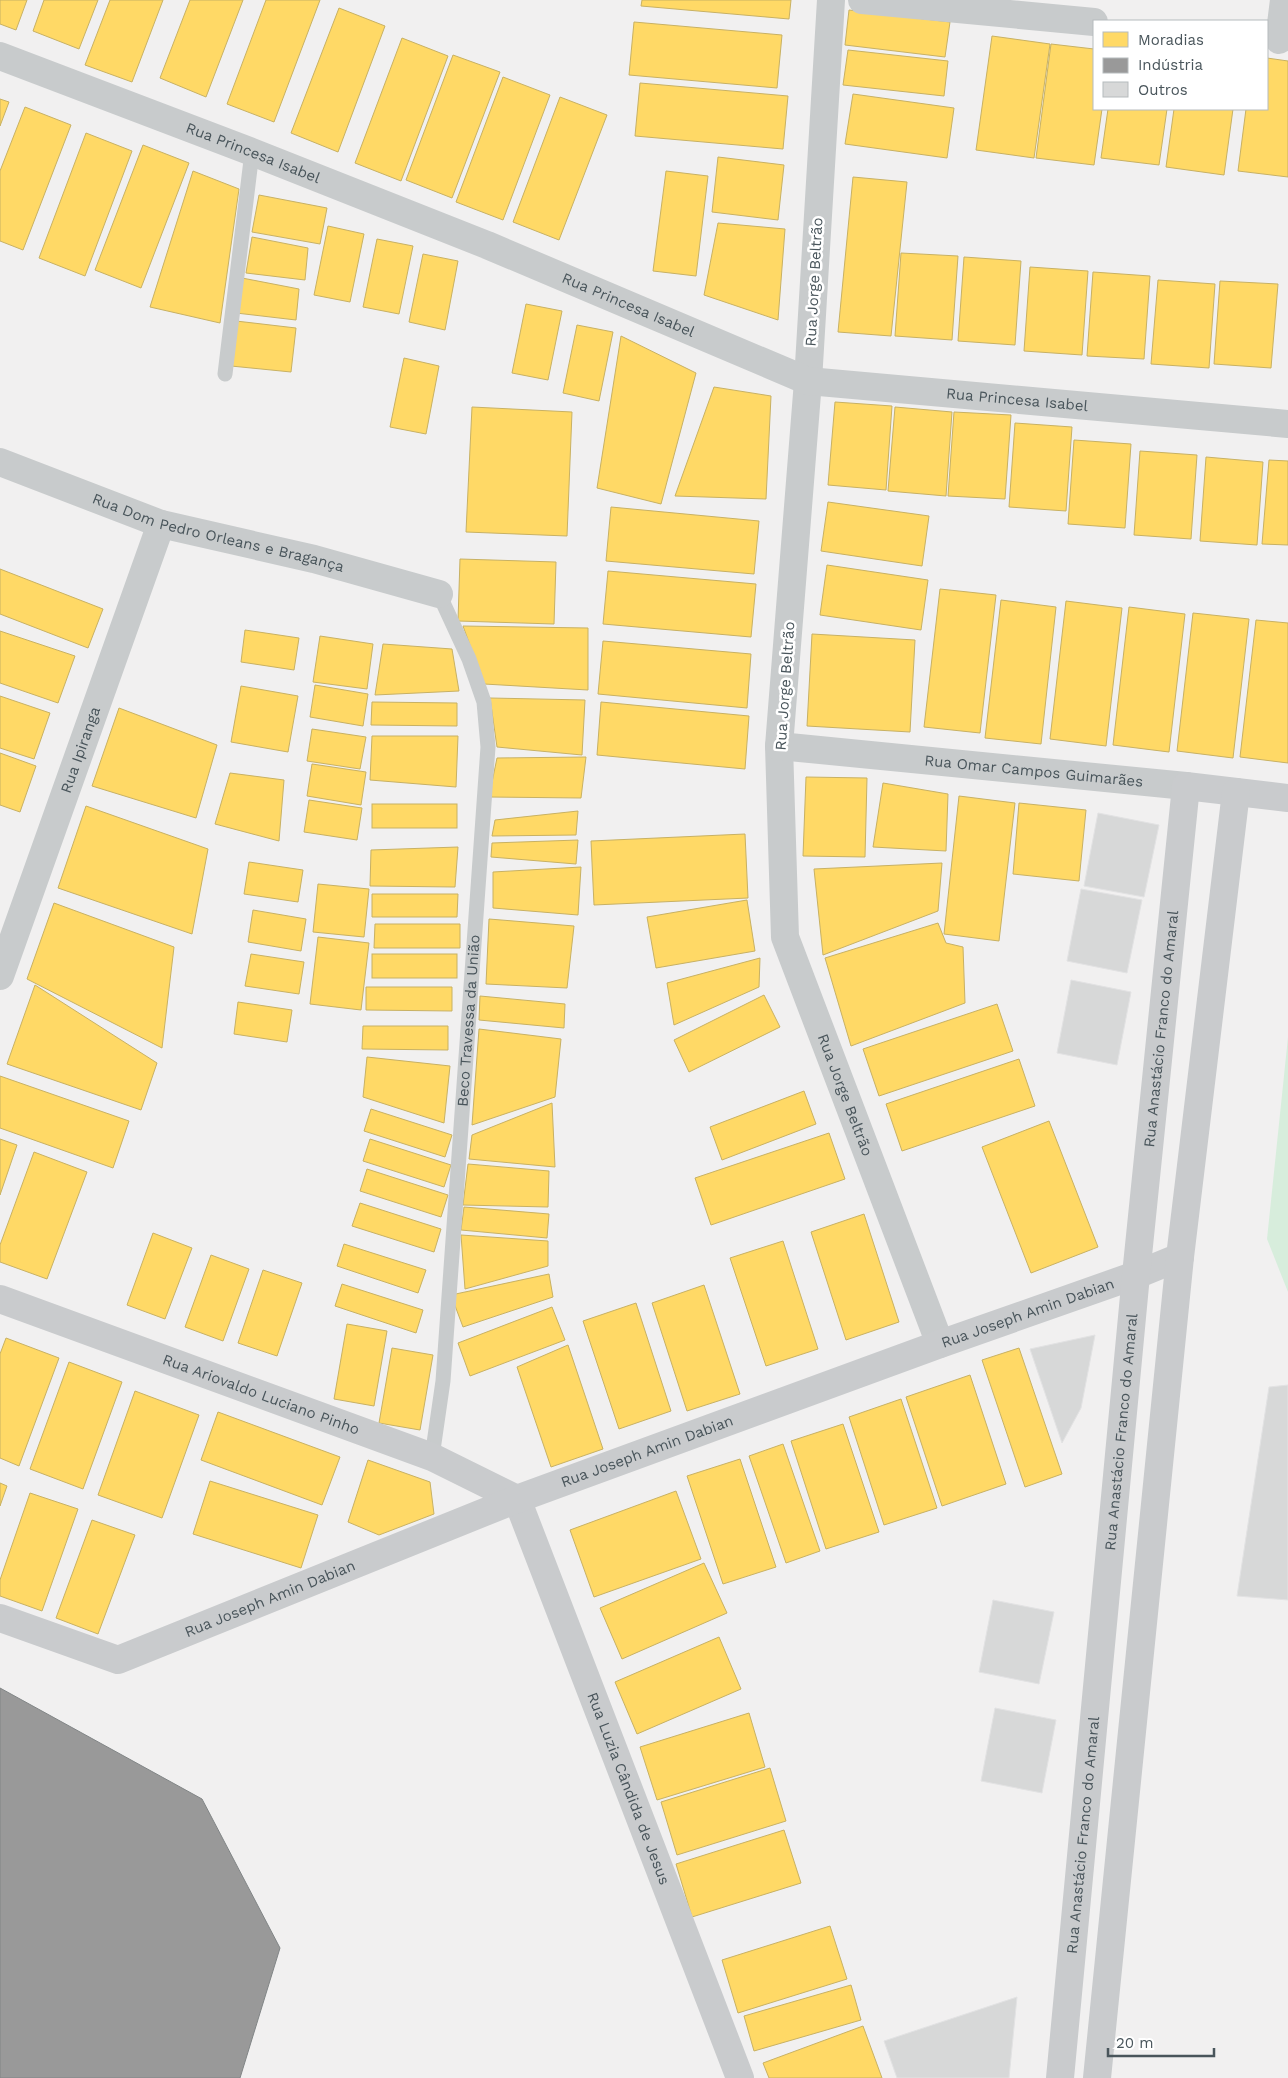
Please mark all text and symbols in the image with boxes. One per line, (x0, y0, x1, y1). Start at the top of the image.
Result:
legend (1093, 20, 1268, 110)
text: Moradias (1138, 31, 1204, 49)
text: Indústria (1138, 56, 1204, 74)
text: Outros (1138, 81, 1188, 99)
street label: Rua Princesa Isabel (183, 119, 323, 187)
street label: Rua Jorge Beltrão (802, 217, 826, 347)
street label: Rua Princesa Isabel (559, 269, 698, 341)
street label: Rua Princesa Isabel (945, 384, 1089, 415)
street label: Rua Dom Pedro Orleans e Bragança (90, 489, 347, 576)
street label: Rua Jorge Beltrão (772, 621, 798, 751)
street label: Rua Ipiranga (57, 704, 104, 795)
street label: Rua Omar Campos Guimarães (924, 751, 1144, 791)
street label: Rua Anastácio Franco do Amaral (1140, 909, 1182, 1148)
street label: Beco Travessa da União (453, 934, 484, 1107)
street label: Rua Jorge Beltrão (814, 1031, 877, 1159)
street label: Rua Joseph Amin Dabian (939, 1274, 1117, 1352)
street label: Rua Anastácio Franco do Amaral (1101, 1312, 1141, 1551)
street label: Rua Ariovaldo Luciano Pinho (160, 1350, 362, 1439)
street label: Rua Joseph Amin Dabian (558, 1412, 736, 1491)
street label: Rua Joseph Amin Dabian (182, 1556, 358, 1641)
street label: Rua Luzia Cândida de Jesus (583, 1690, 674, 1887)
street label: Rua Anastácio Franco do Amaral (1063, 1715, 1103, 1954)
scale bar (1108, 2026, 1214, 2058)
text: 20 m (1116, 2034, 1154, 2052)

